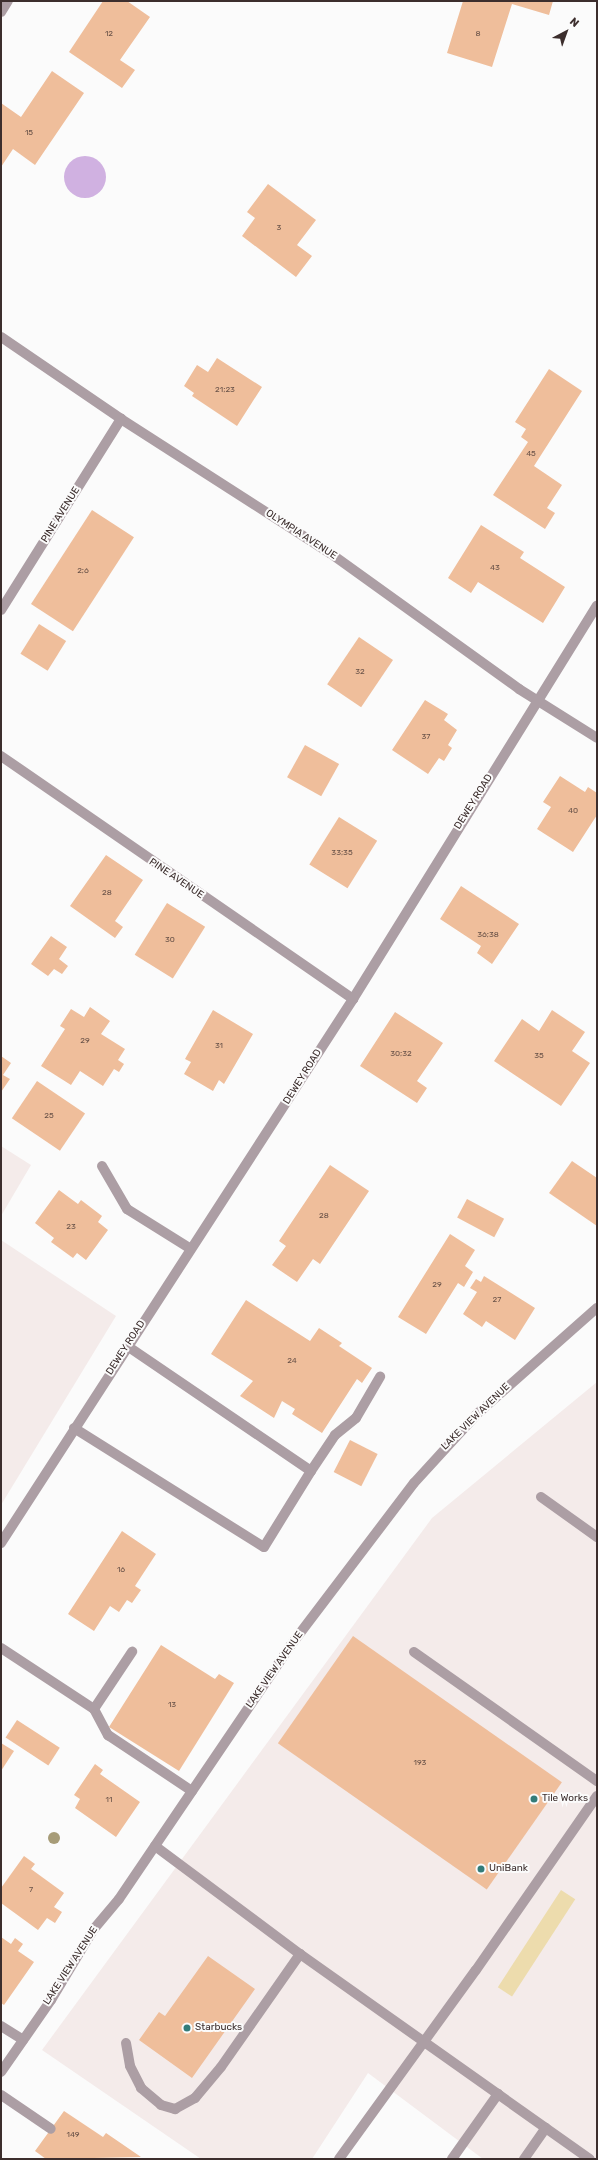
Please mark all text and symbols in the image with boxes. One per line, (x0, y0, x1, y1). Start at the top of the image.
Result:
north arrow (546, 12, 586, 52)
text: N (567, 15, 581, 30)
house number: 12 (105, 29, 113, 39)
house number: 8 (475, 29, 481, 39)
house number: 15 (25, 128, 33, 138)
house number: 3 (277, 223, 281, 233)
house number: 21;23 (215, 385, 235, 395)
house number: 45 (526, 449, 536, 459)
street label: PINE AVENUE (39, 485, 83, 545)
street label: OLYMPIA AVENUE (263, 507, 339, 563)
house number: 43 (490, 563, 500, 573)
house number: 2;6 (77, 566, 89, 576)
house number: 32 (355, 667, 365, 677)
house number: 37 (422, 732, 430, 742)
street label: DEWEY ROAD (452, 772, 496, 832)
house number: 40 (568, 806, 578, 816)
house number: 33;35 (331, 848, 353, 858)
street label: PINE AVENUE (146, 856, 206, 902)
house number: 28 (102, 888, 112, 898)
house number: 36;38 (477, 930, 499, 940)
house number: 30 (165, 935, 175, 945)
house number: 29 (80, 1036, 90, 1046)
house number: 31 (215, 1041, 223, 1051)
street label: DEWEY ROAD (281, 1047, 325, 1107)
house number: 30;32 (390, 1049, 412, 1059)
house number: 35 (534, 1051, 544, 1061)
house number: 25 (44, 1111, 54, 1121)
house number: 28 (319, 1211, 329, 1221)
house number: 23 (66, 1222, 76, 1232)
house number: 29 (432, 1280, 442, 1290)
house number: 27 (493, 1295, 501, 1305)
street label: DEWEY ROAD (104, 1318, 148, 1378)
house number: 24 (287, 1356, 297, 1366)
street label: LAKE VIEW AVENUE (439, 1381, 513, 1453)
house number: 16 (117, 1565, 125, 1575)
street label: LAKE VIEW AVENUE (244, 1629, 306, 1711)
house number: 13 (168, 1700, 176, 1710)
house number: 193 (414, 1758, 426, 1768)
place label: Tile Works (542, 1793, 588, 1805)
marker: Tile Works (529, 1794, 539, 1804)
house number: 11 (106, 1795, 112, 1805)
place label: UniBank (489, 1863, 528, 1875)
marker: UniBank (476, 1864, 486, 1874)
house number: 7 (29, 1885, 33, 1895)
street label: LAKE VIEW AVENUE (41, 1924, 101, 2008)
place label: Starbucks (195, 2022, 242, 2034)
marker: Starbucks (182, 2023, 192, 2033)
house number: 149 (66, 2130, 80, 2140)

